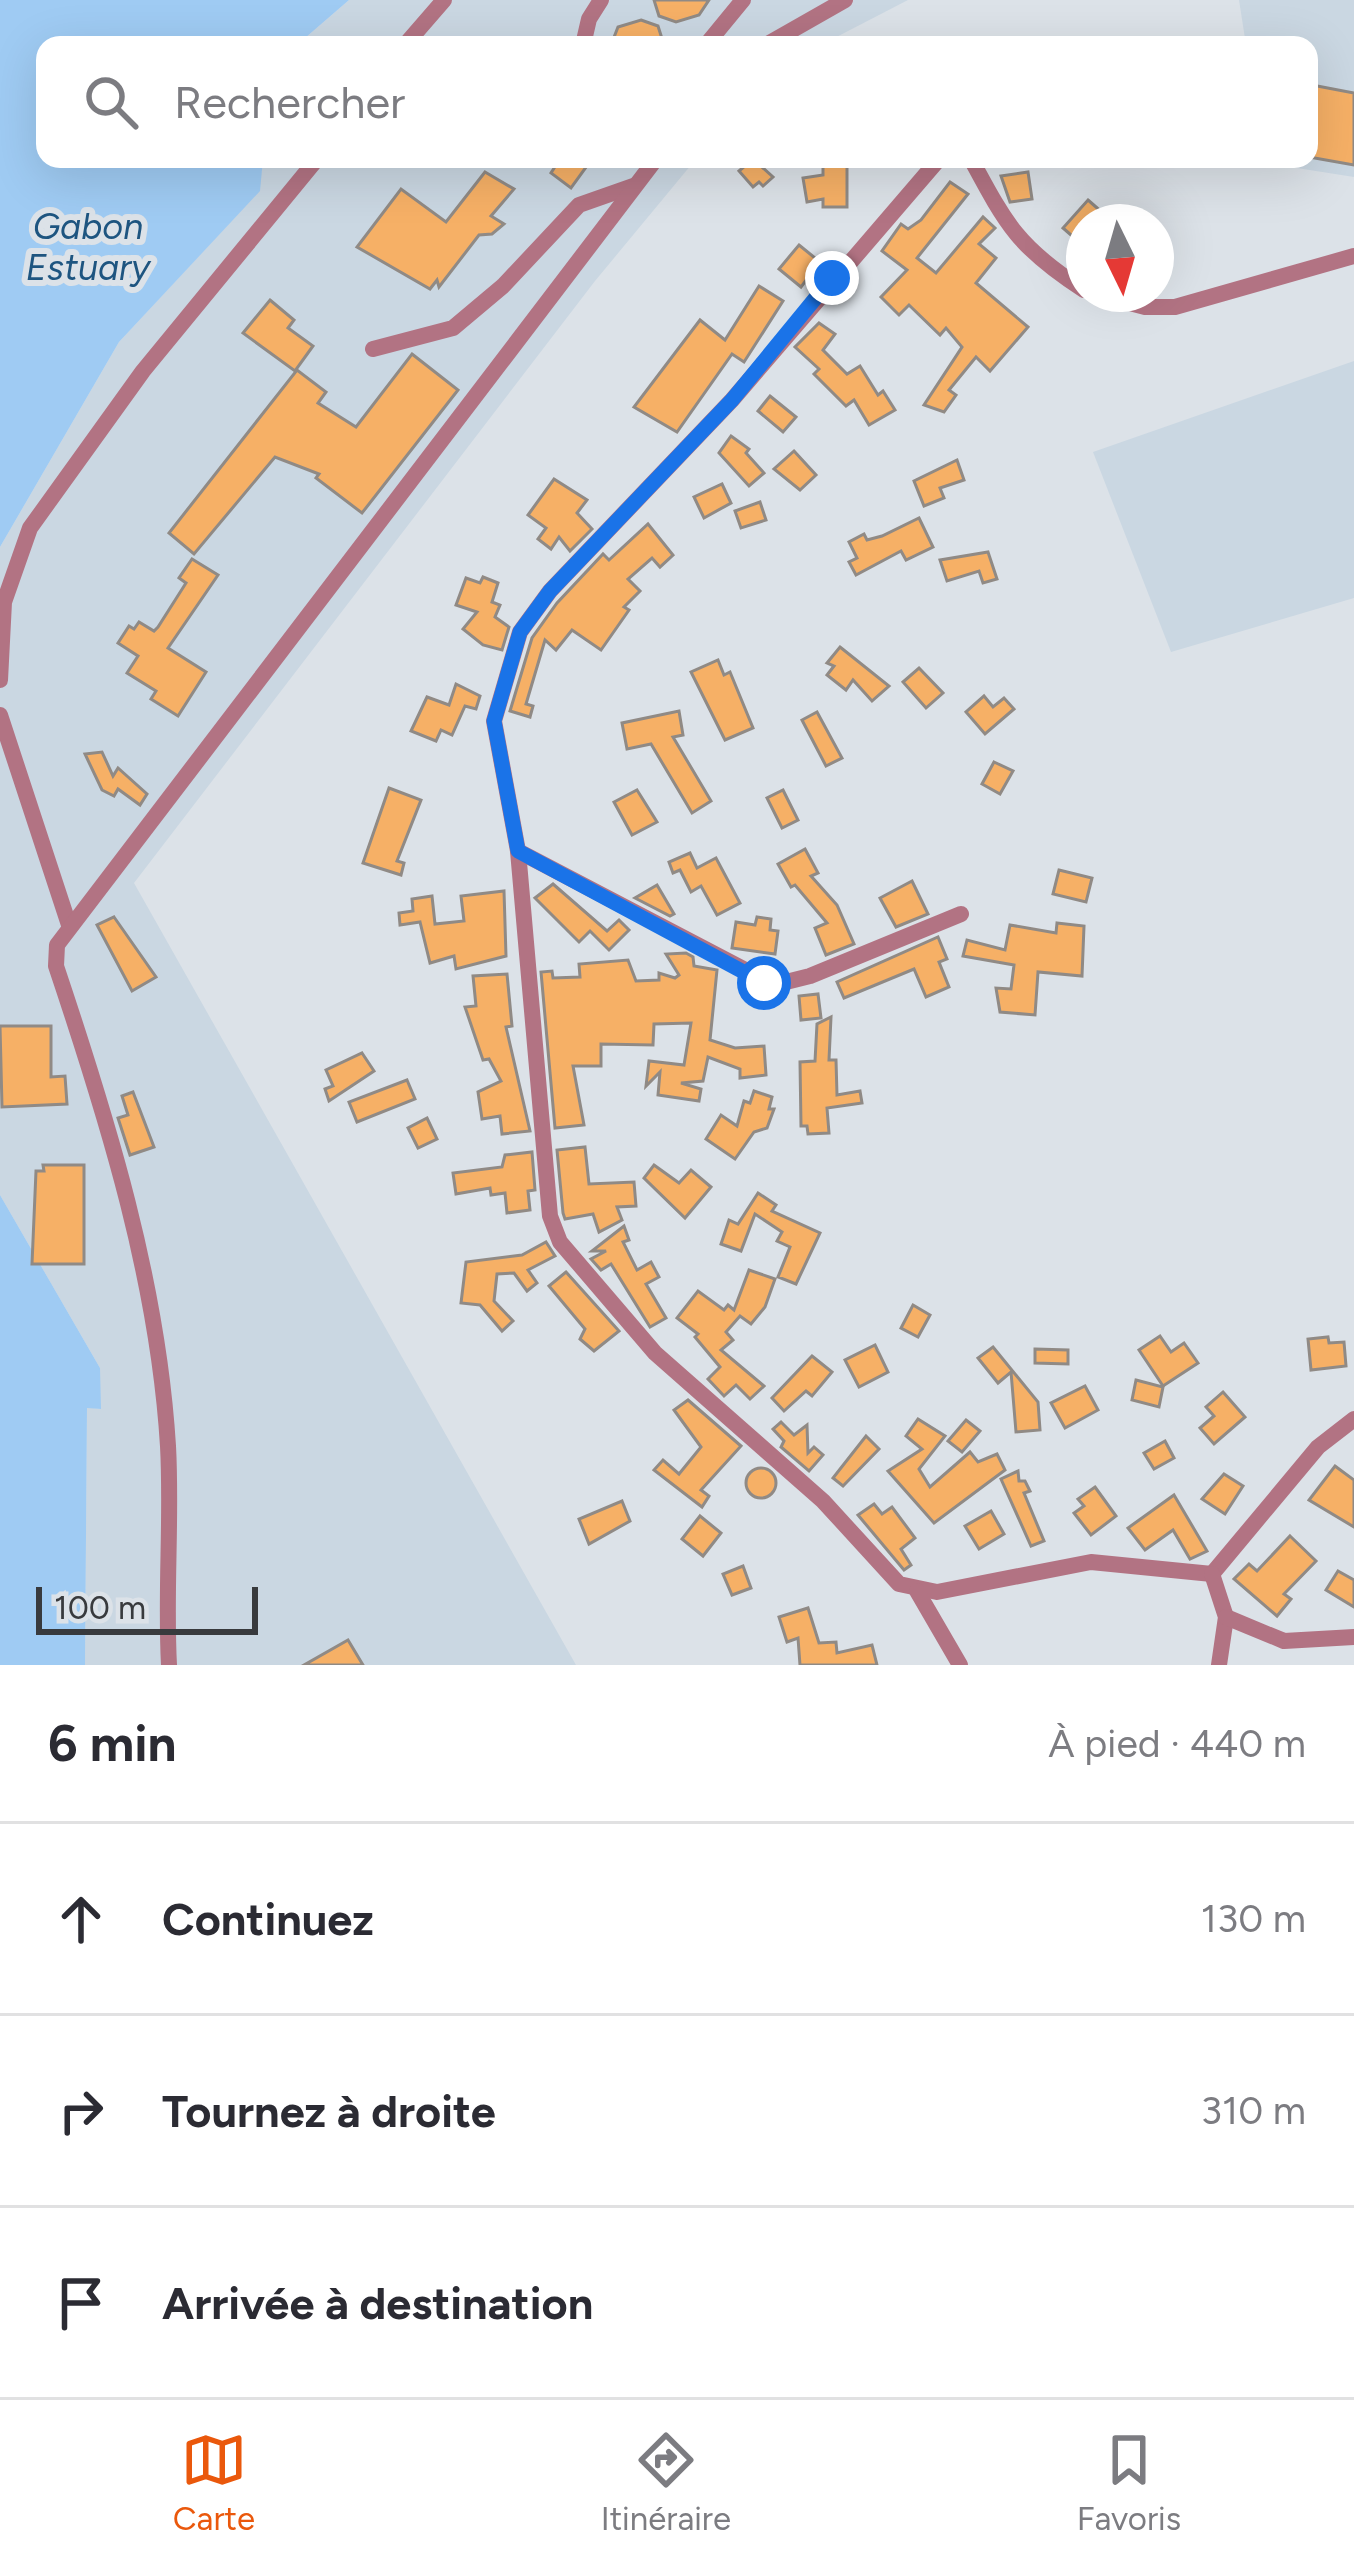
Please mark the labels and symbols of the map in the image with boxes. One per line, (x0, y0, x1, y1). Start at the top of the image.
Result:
north arrow (1066, 204, 1174, 312)
water label: Gabon Estuary (26, 205, 152, 289)
route end (805, 251, 859, 305)
route start (737, 956, 791, 1010)
scale bar (36, 1581, 258, 1634)

